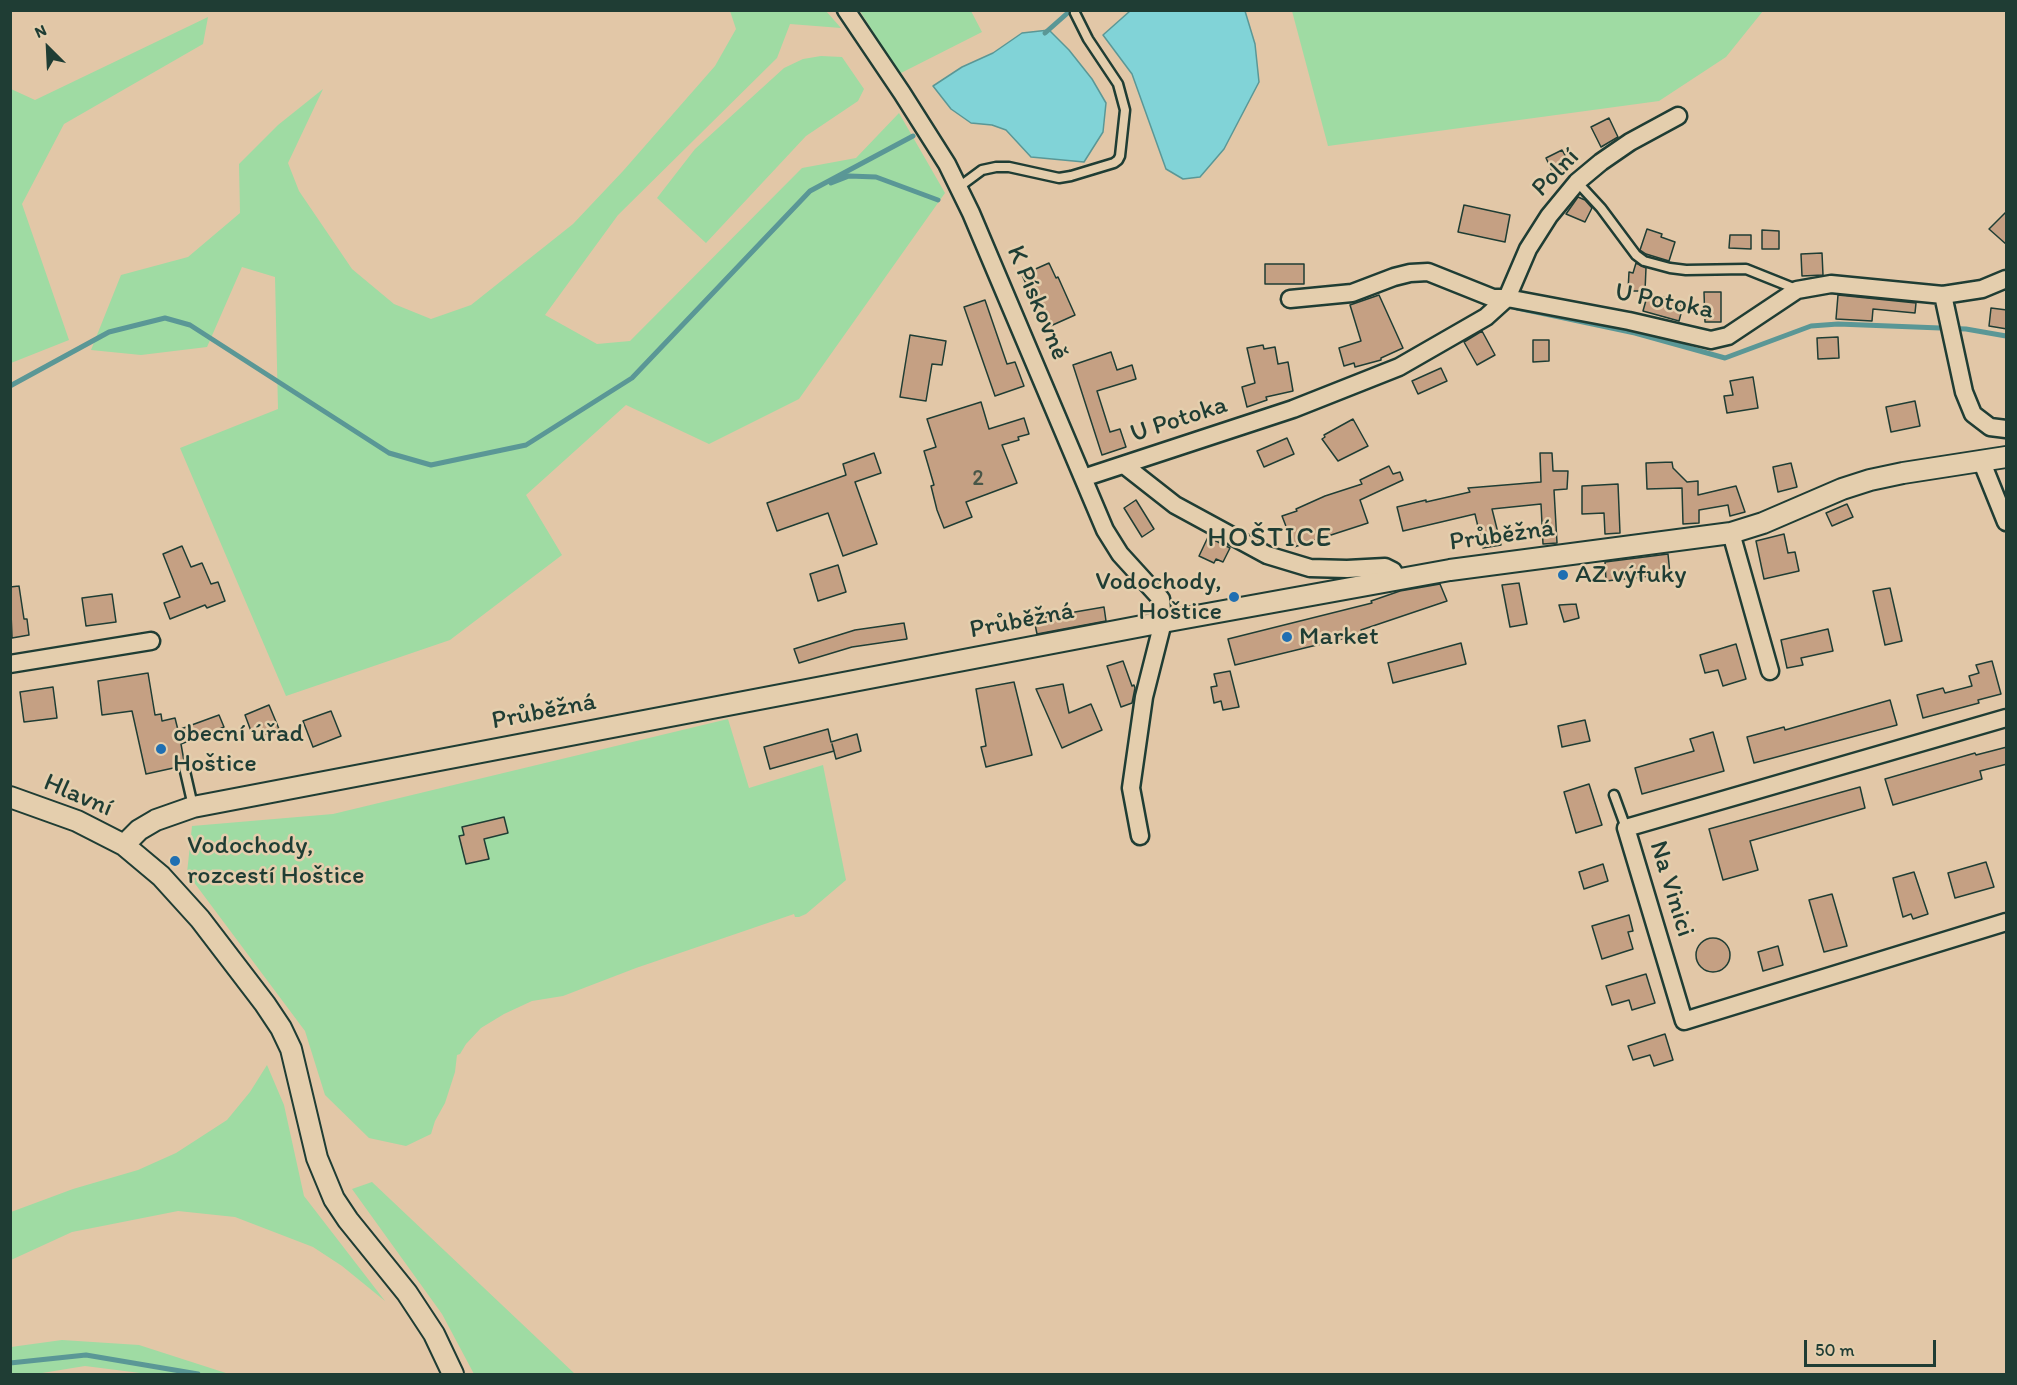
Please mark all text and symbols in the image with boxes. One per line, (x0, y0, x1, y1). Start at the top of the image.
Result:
north arrow (18, 18, 78, 78)
text: N (32, 20, 49, 42)
street label: Polní (1526, 142, 1586, 204)
street label: K Pískovně (999, 241, 1075, 365)
street label: U Potoka (1612, 277, 1716, 327)
street label: U Potoka (1127, 390, 1231, 450)
house number: 2 (972, 466, 984, 492)
street label: Průběžná (1447, 513, 1557, 559)
district label: HOŠTICE (1209, 522, 1331, 556)
place label: AZ výfuky (1575, 559, 1686, 591)
place label: Vodochody, Hoštice (1095, 566, 1222, 628)
marker: AZ výfuky (1556, 568, 1570, 582)
marker: Vodochody, Hoštice (1227, 590, 1241, 604)
street label: Průběžná (967, 596, 1077, 646)
place label: Market (1299, 621, 1379, 653)
marker: Market (1280, 630, 1294, 644)
street label: Průběžná (489, 687, 599, 737)
place label: obecní úřad Hoštice (173, 718, 304, 780)
marker: obecní úřad Hoštice (154, 742, 168, 756)
street label: Hlavní (39, 768, 117, 824)
place label: Vodochody, rozcestí Hoštice (187, 830, 364, 892)
street label: Na Vinici (1642, 837, 1700, 941)
marker: Vodochody, rozcestí Hoštice (168, 854, 182, 868)
scale bar (1807, 1328, 1939, 1366)
text: 50 m (1815, 1339, 1855, 1361)

